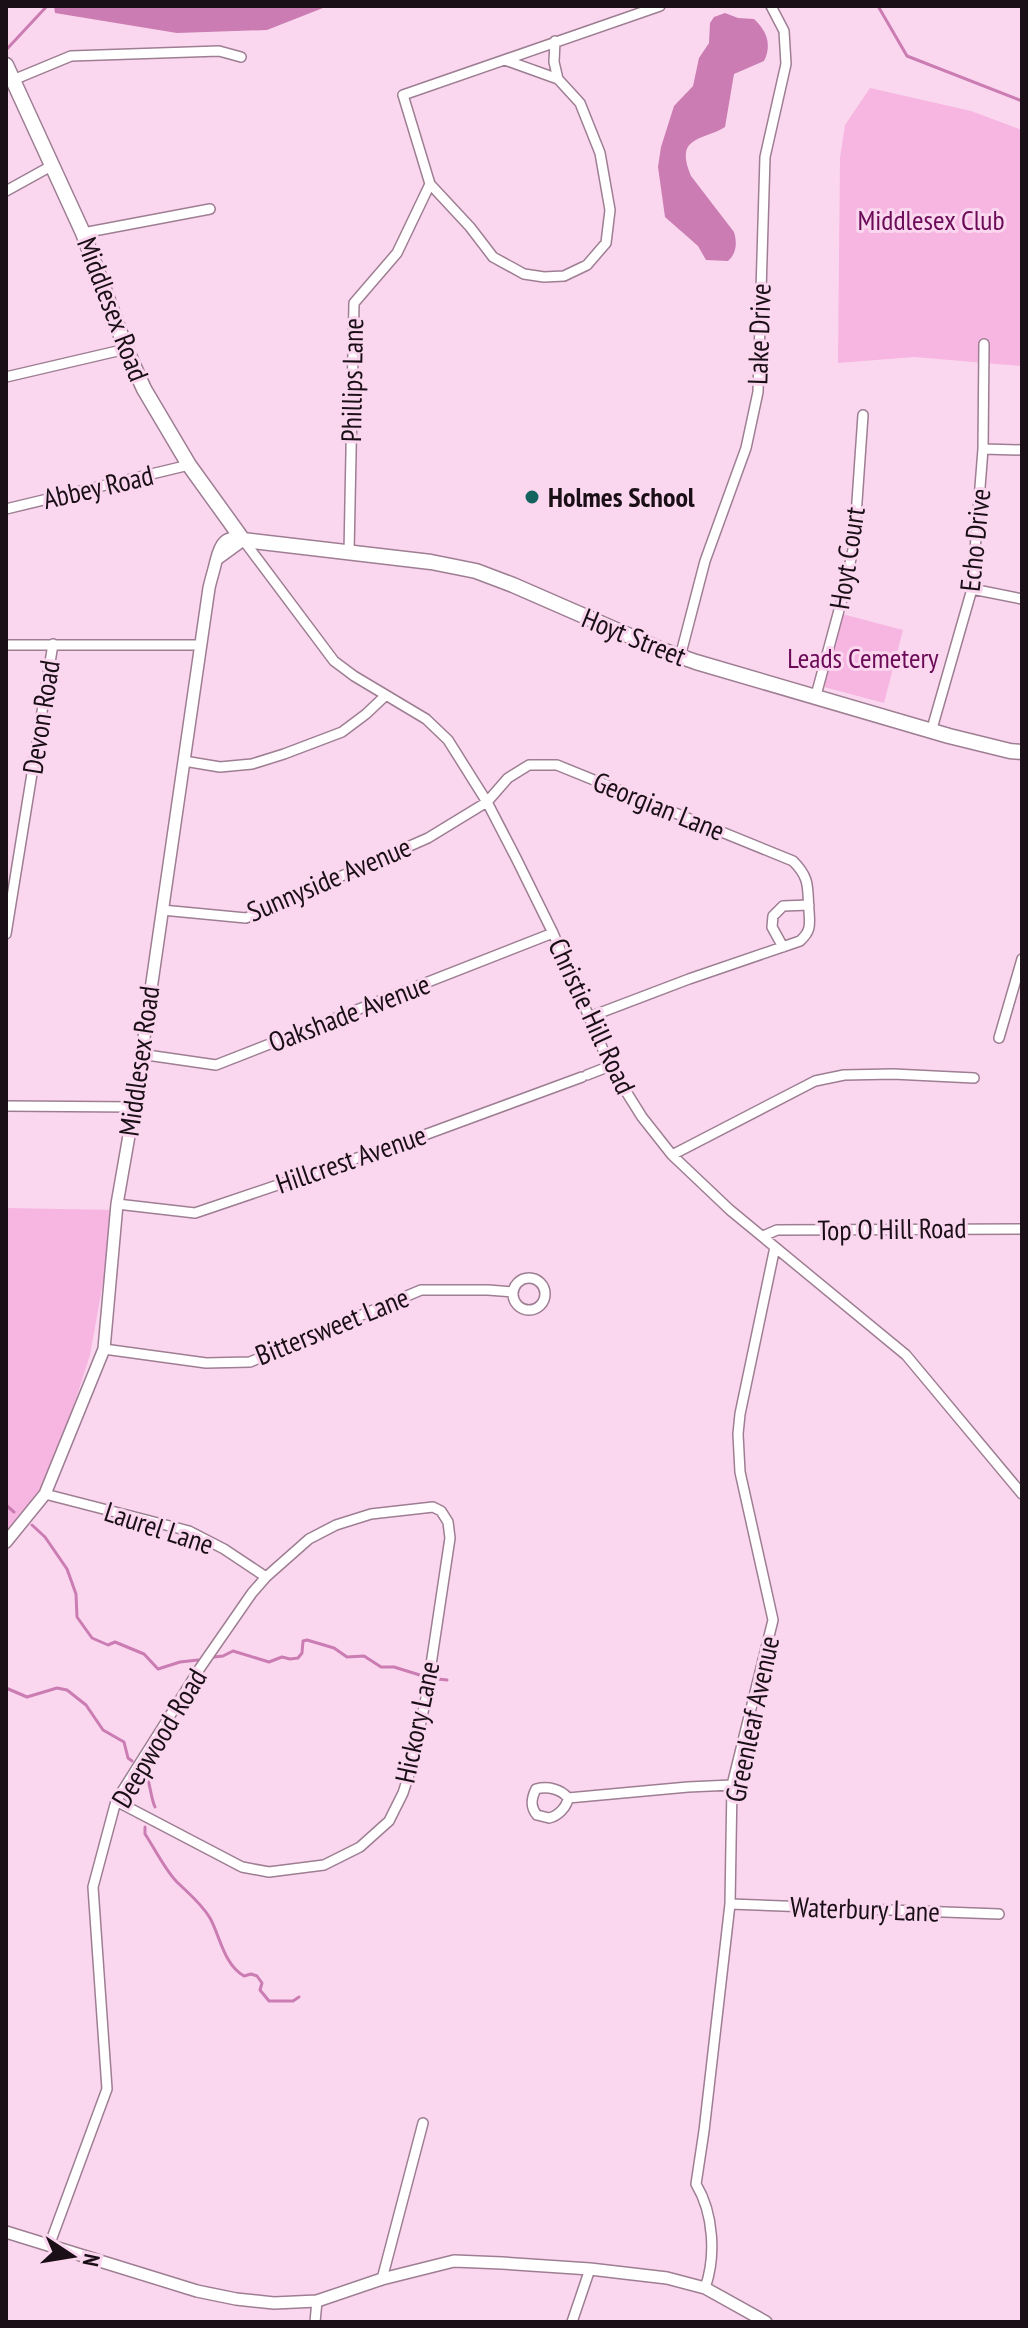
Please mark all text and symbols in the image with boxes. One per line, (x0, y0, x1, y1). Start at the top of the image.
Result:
park label: Middlesex Club (857, 201, 1005, 238)
street label: Middlesex Road (69, 232, 158, 386)
street label: Lake Drive (738, 283, 779, 385)
street label: Phillips Lane (332, 318, 371, 442)
street label: Abbey Road (39, 456, 157, 517)
place label: Holmes School (548, 478, 695, 515)
street label: Echo Drive (951, 487, 998, 593)
marker: Holmes School (523, 488, 541, 506)
street label: Hoyt Court (820, 504, 873, 612)
street label: Hoyt Street (577, 599, 692, 674)
park label: Leads Cemetery (787, 639, 939, 676)
street label: Devon Road (13, 657, 68, 776)
street label: Georgian Lane (588, 762, 730, 849)
street label: Sunnyside Avenue (241, 827, 416, 930)
street label: Christie Hill Road (540, 932, 645, 1099)
street label: Oakshade Avenue (263, 965, 435, 1060)
street label: Middlesex Road (110, 983, 167, 1138)
street label: Hillcrest Avenue (271, 1116, 431, 1201)
street label: Top O Hill Road (817, 1209, 967, 1248)
street label: Bittersweet Lane (250, 1278, 414, 1373)
street label: Laurel Lane (100, 1493, 218, 1563)
street label: Greenleaf Avenue (716, 1632, 787, 1805)
street label: Hickory Lane (386, 1658, 447, 1786)
street label: Deepwood Road (103, 1661, 215, 1814)
street label: Waterbury Lane (790, 1887, 940, 1930)
north arrow (32, 2216, 112, 2296)
text: N (77, 2251, 106, 2269)

